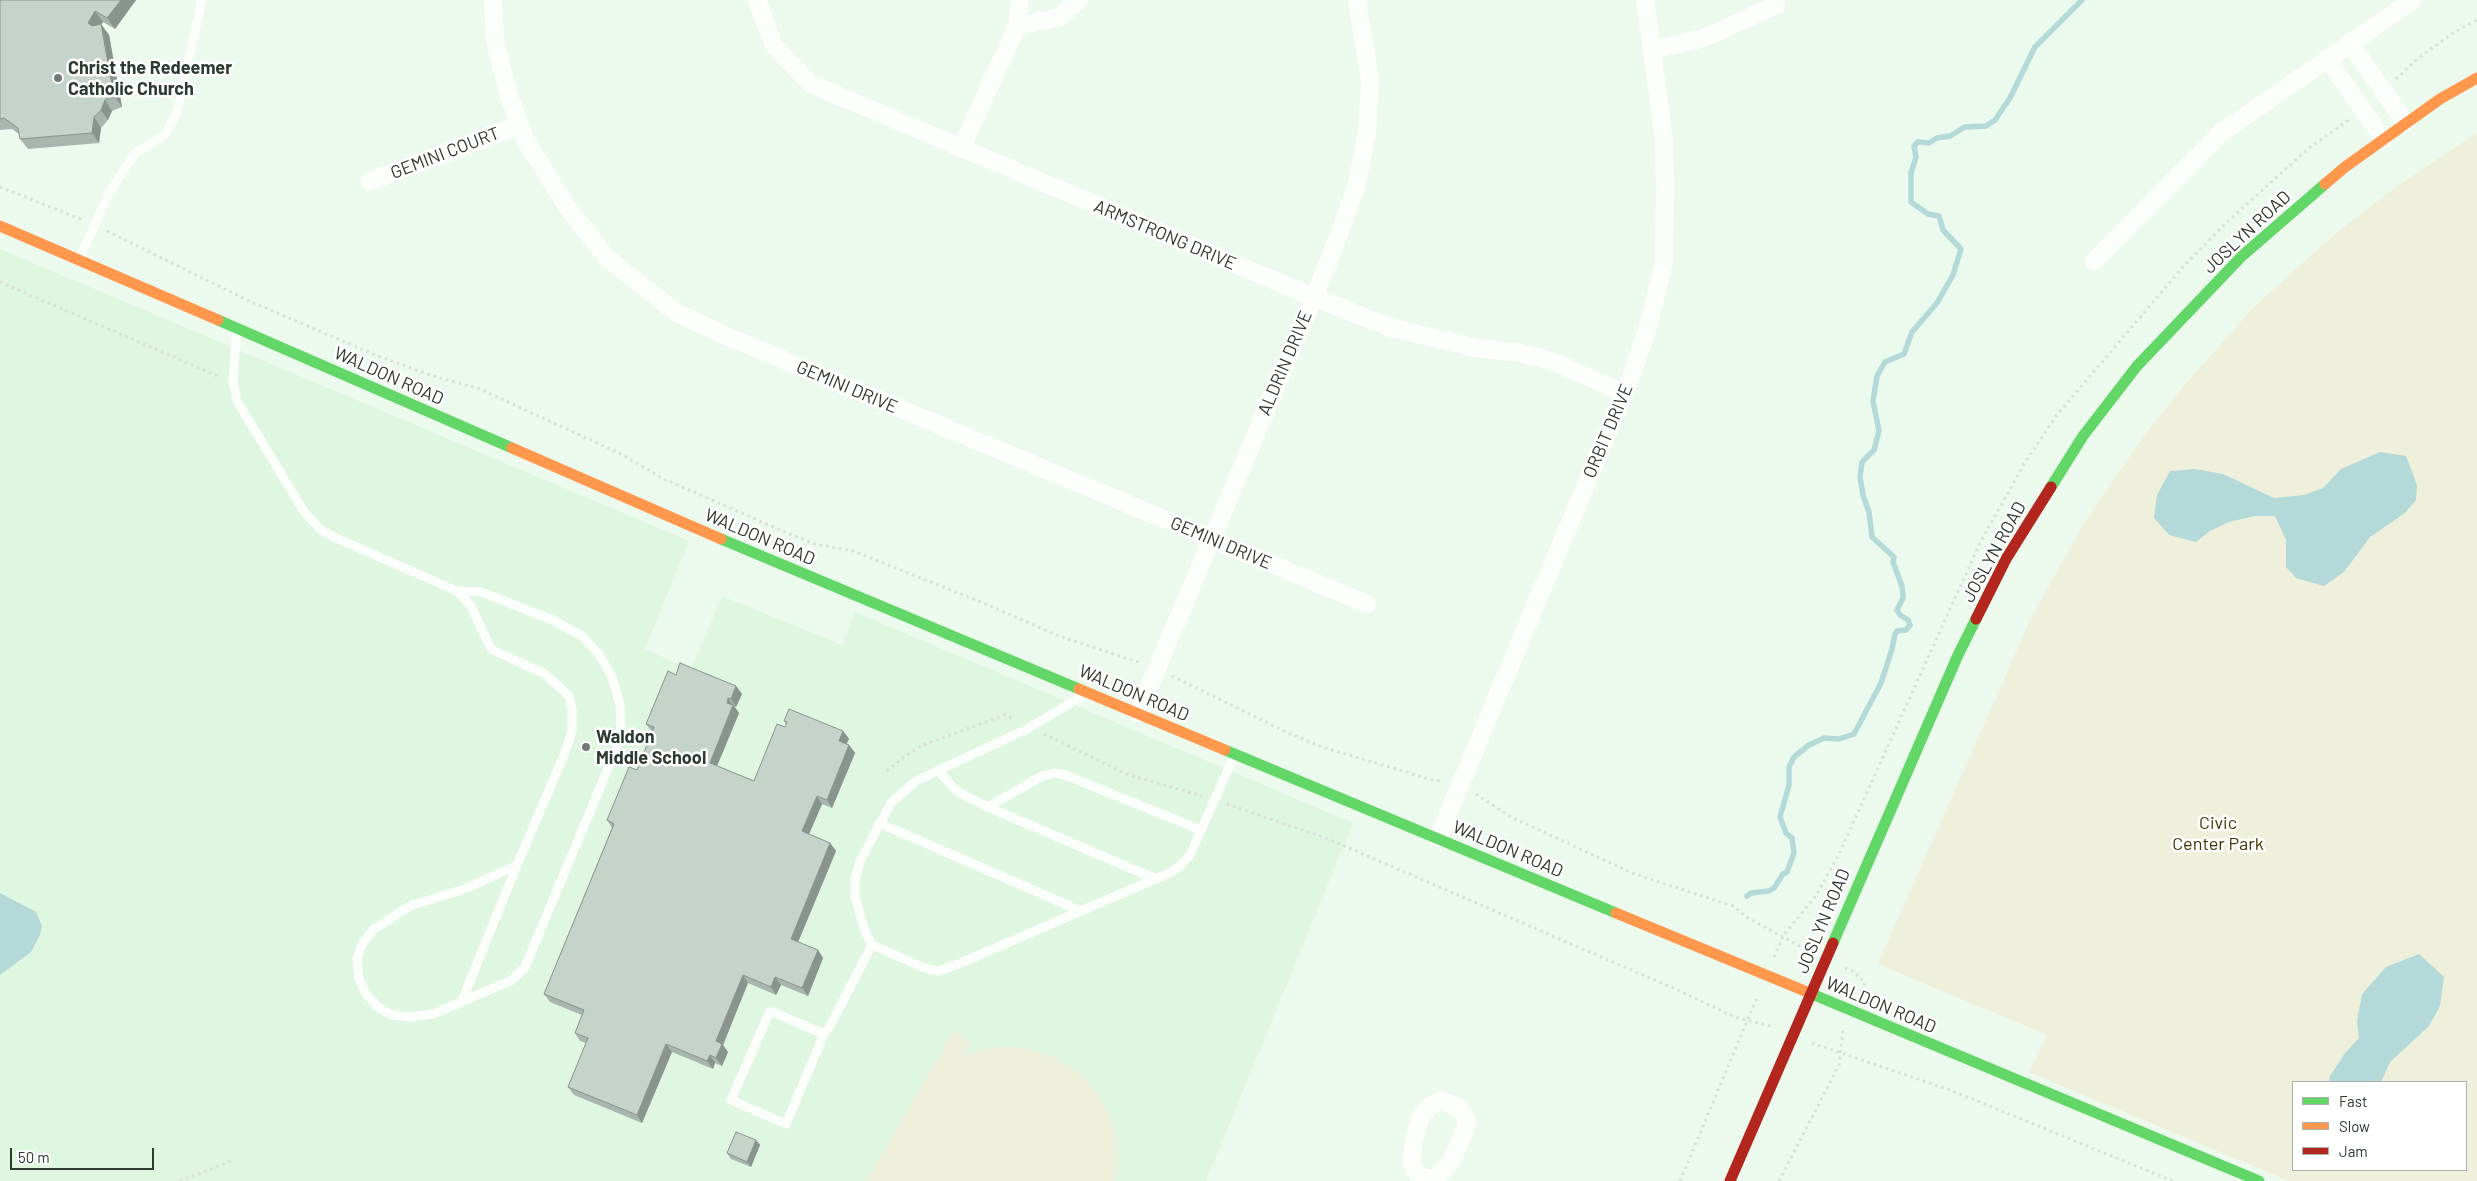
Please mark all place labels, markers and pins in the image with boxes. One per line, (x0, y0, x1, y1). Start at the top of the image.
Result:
place label: Christ the Redeemer Catholic Church (68, 57, 232, 100)
marker: Christ the Redeemer Catholic Church (52, 72, 64, 84)
place label: Waldon Middle School (596, 726, 706, 769)
marker: Waldon Middle School (580, 741, 592, 753)

